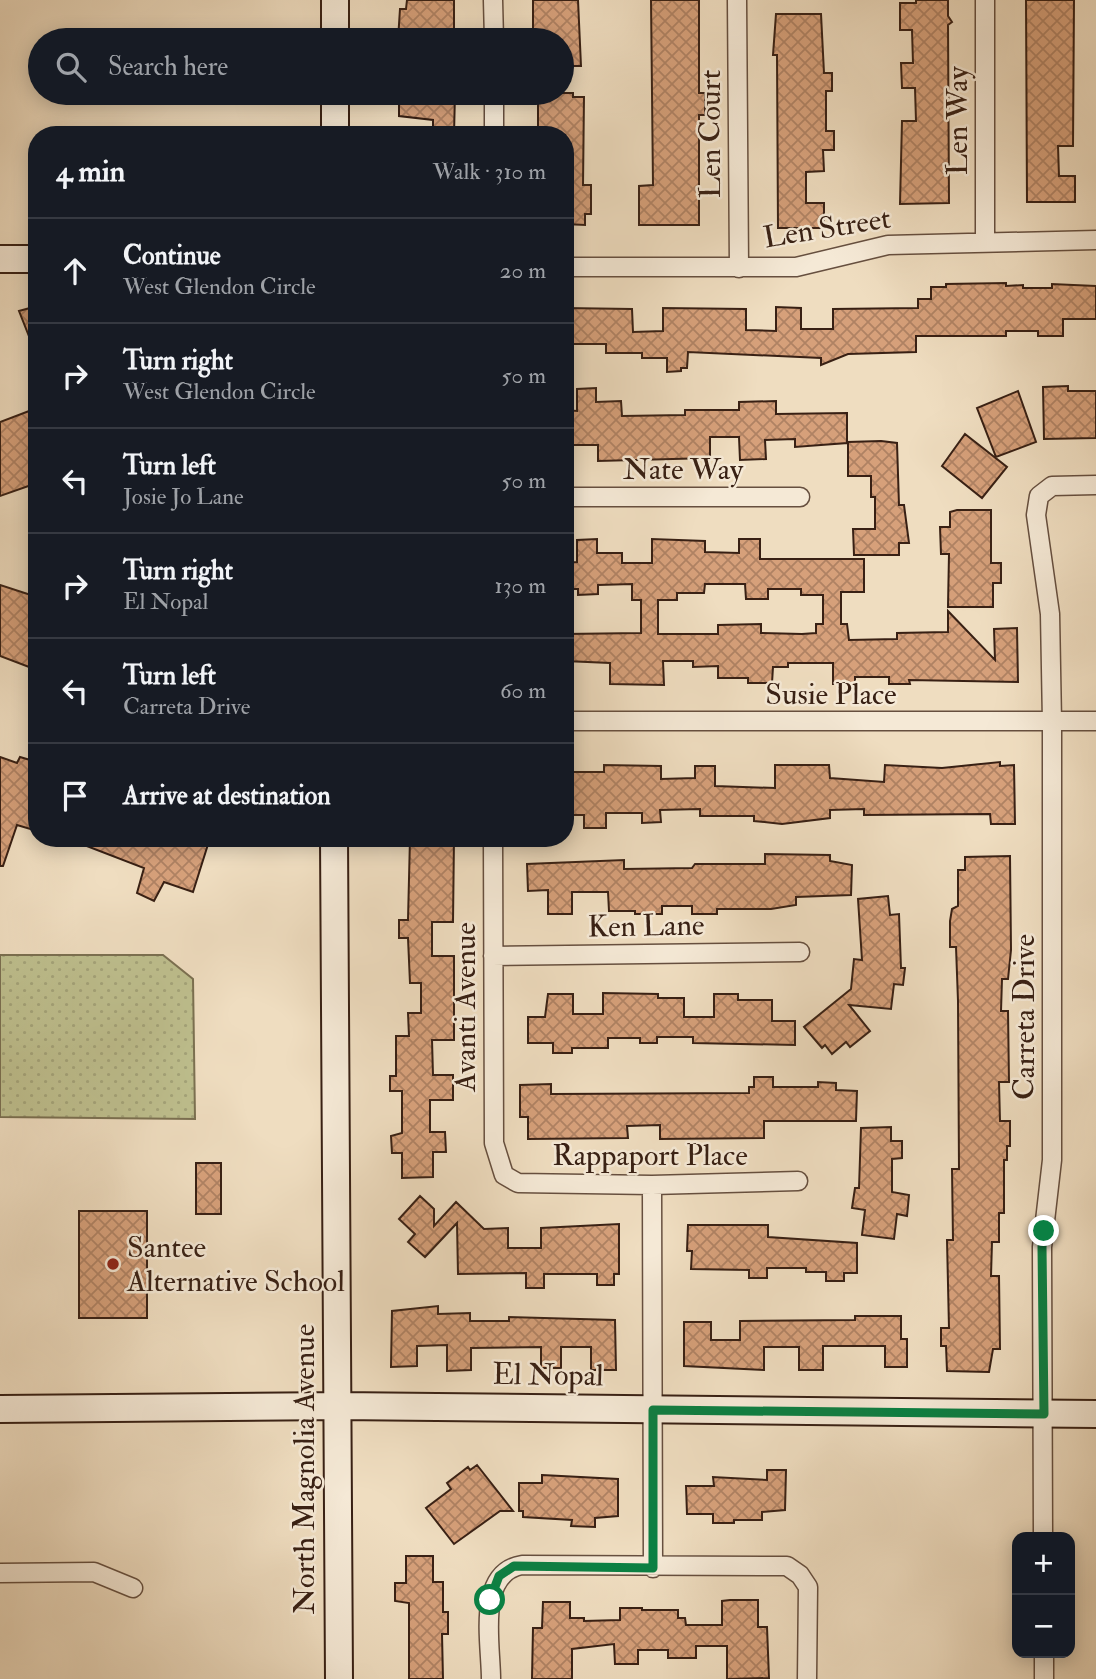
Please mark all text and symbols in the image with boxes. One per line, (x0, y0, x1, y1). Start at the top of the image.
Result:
search box (28, 28, 574, 105)
icon: search (52, 48, 90, 86)
text: Search here (108, 51, 228, 83)
street label: Len Way (939, 66, 976, 176)
street label: Len Court (692, 69, 729, 198)
text: 4 min (56, 153, 125, 190)
text: Walk · 310 m (433, 157, 546, 186)
street label: Len Street (761, 200, 894, 256)
text: Continue (123, 240, 221, 272)
icon: ahead (56, 252, 94, 290)
text: 20 m (500, 256, 546, 285)
text: West Glendon Circle (123, 272, 316, 301)
text: Turn right (123, 345, 233, 377)
icon: right (56, 357, 94, 395)
text: 50 m (502, 361, 546, 390)
text: West Glendon Circle (123, 377, 316, 406)
text: Turn left (123, 450, 216, 482)
street label: Nate Way (623, 451, 744, 488)
icon: left (56, 462, 94, 500)
text: 50 m (502, 466, 546, 495)
text: Josie Jo Lane (123, 482, 244, 511)
text: Turn right (123, 555, 233, 587)
icon: right (56, 567, 94, 605)
text: 130 m (494, 571, 546, 600)
text: El Nopal (123, 587, 208, 616)
text: Turn left (123, 660, 216, 692)
icon: left (56, 672, 94, 710)
text: 60 m (500, 676, 546, 705)
street label: Susie Place (765, 676, 897, 713)
text: Carreta Drive (123, 692, 250, 721)
icon: arrive (56, 777, 94, 815)
text: Arrive at destination (123, 780, 331, 812)
street label: Ken Lane (587, 906, 705, 946)
street label: Avanti Avenue (447, 922, 484, 1093)
street label: Carreta Drive (1006, 934, 1043, 1100)
street label: Rappaport Place (552, 1137, 748, 1174)
route end (1028, 1215, 1059, 1246)
place label: Santee Alternative School (126, 1229, 345, 1300)
marker: Santee Alternative School (105, 1256, 121, 1272)
street label: North Magnolia Avenue (286, 1324, 323, 1614)
street label: El Nopal (492, 1356, 604, 1394)
map controls (1012, 1532, 1075, 1658)
button: + (1012, 1532, 1075, 1595)
route start (474, 1584, 505, 1615)
button: − (1012, 1595, 1075, 1658)

